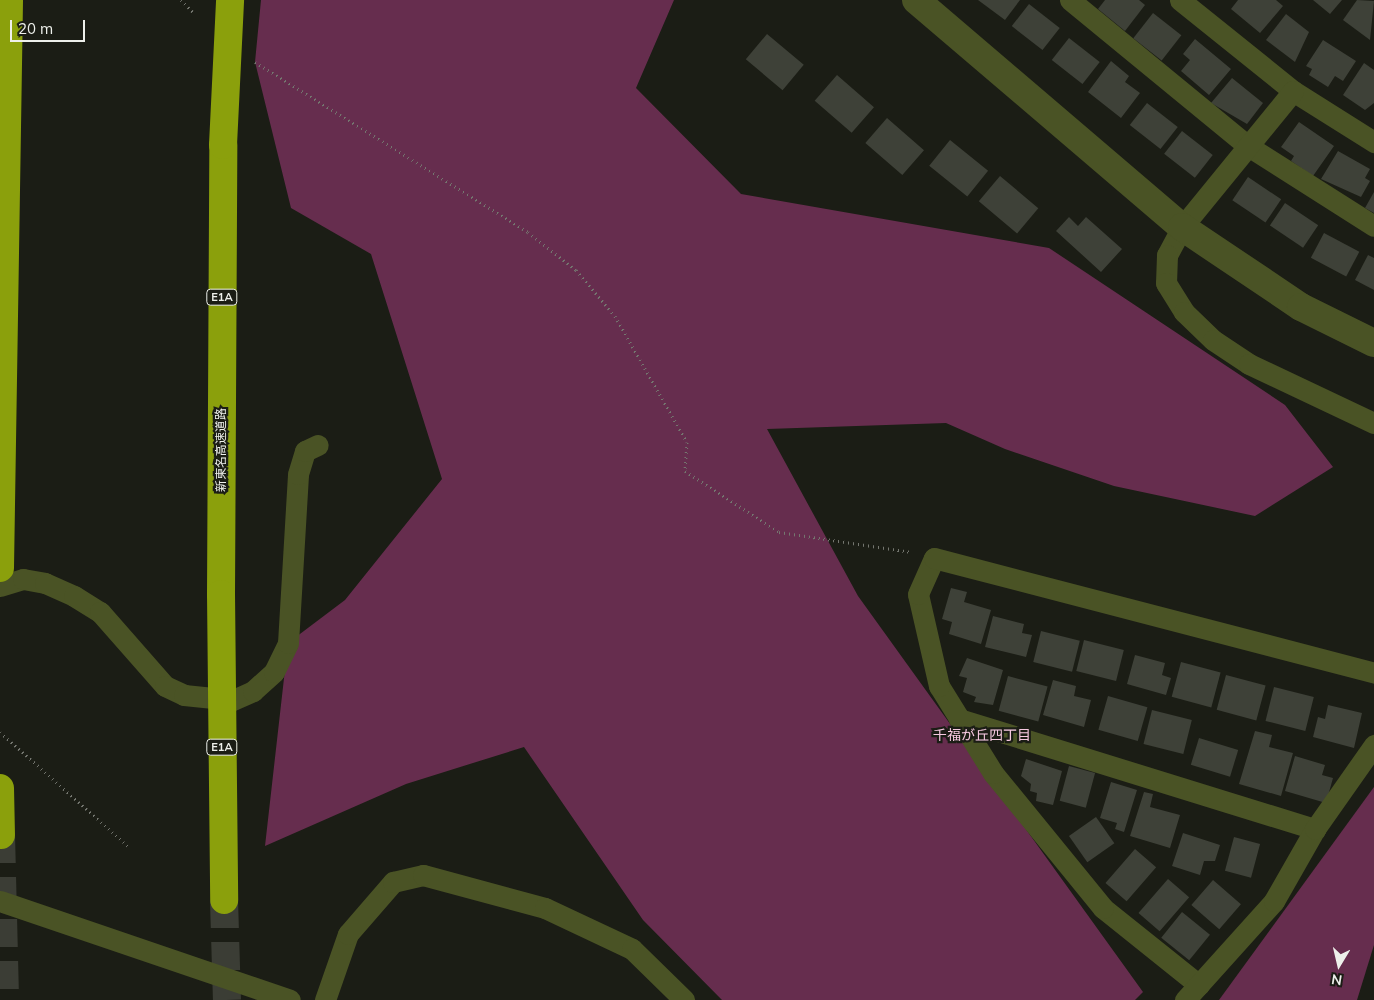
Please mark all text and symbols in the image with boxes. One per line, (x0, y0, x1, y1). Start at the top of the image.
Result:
scale bar (12, 10, 88, 42)
text: 20 m (18, 19, 53, 38)
road number: E1A (206, 288, 238, 306)
street label: 新東名高速道路 (214, 408, 228, 492)
district label: 千福が丘四丁目 (933, 727, 1031, 743)
road number: E1A (206, 739, 238, 756)
north arrow (1314, 940, 1364, 990)
text: N (1330, 970, 1343, 990)

